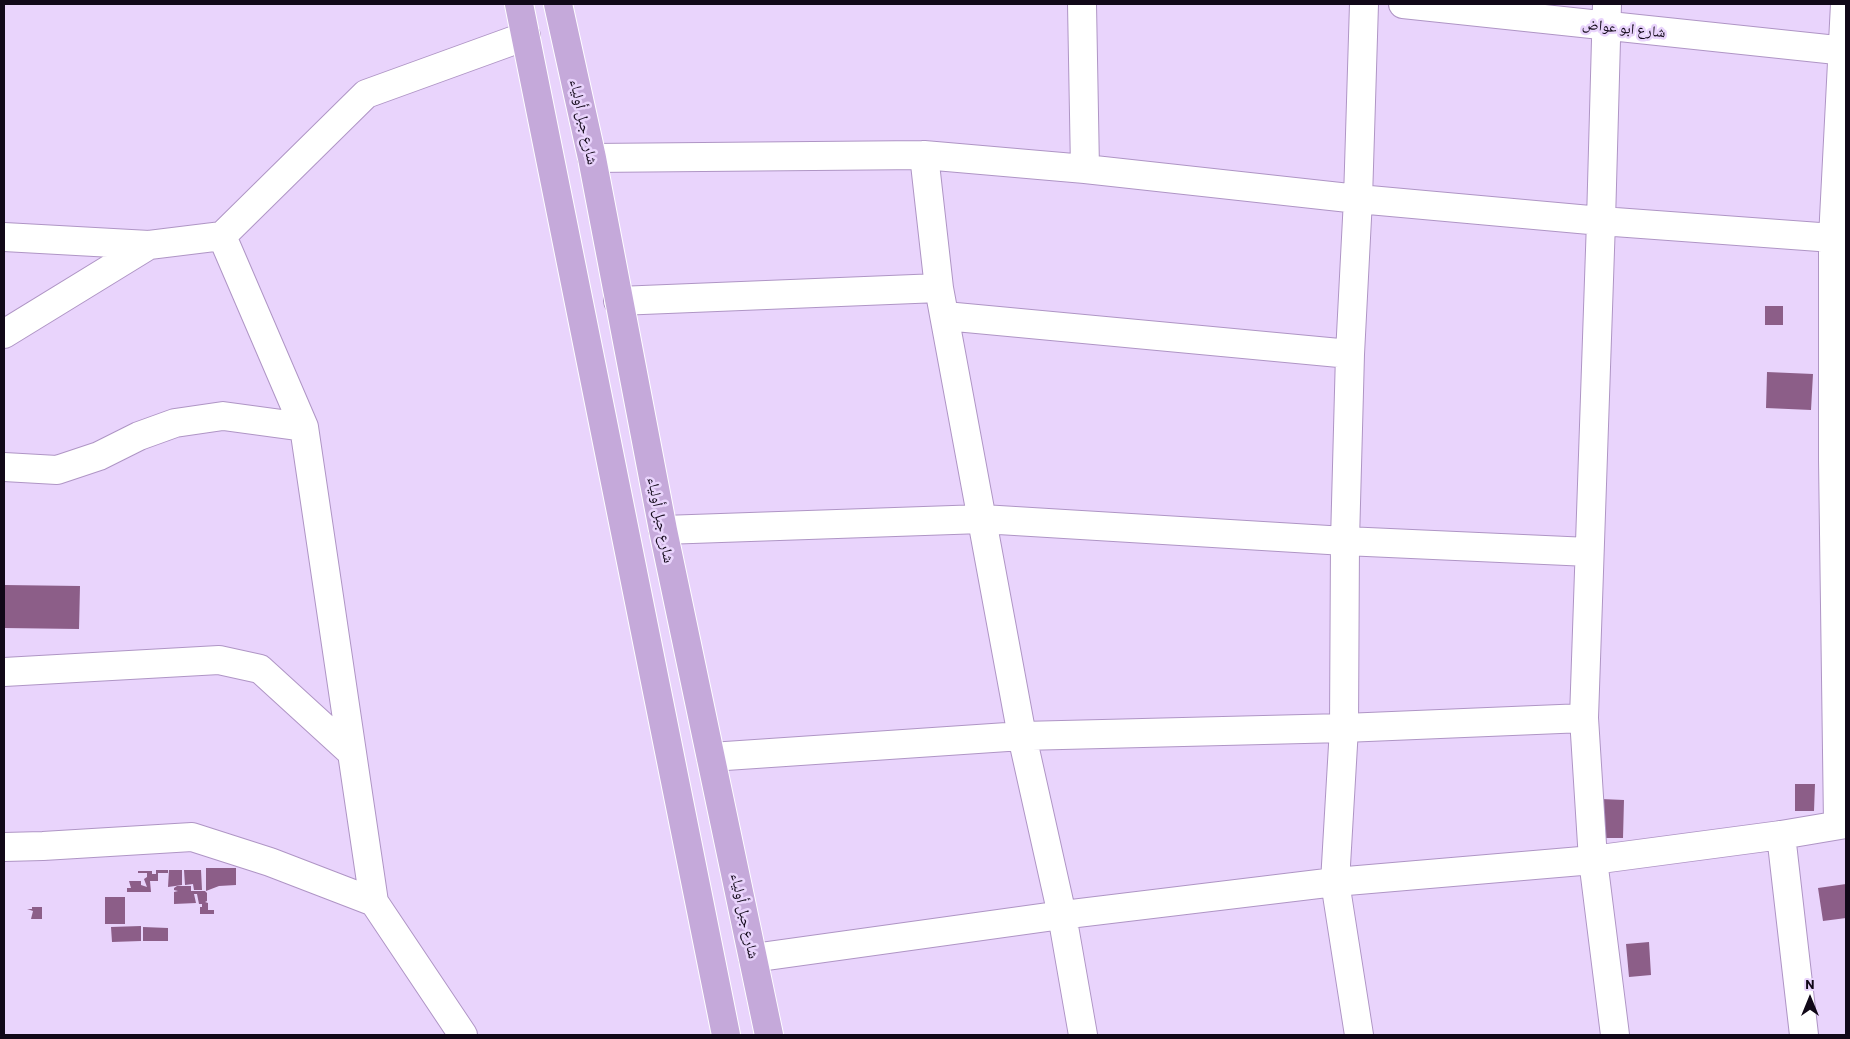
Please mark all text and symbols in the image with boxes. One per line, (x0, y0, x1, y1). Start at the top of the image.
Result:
street label: شارع ابو عواض (1581, 15, 1667, 41)
street label: شارع جبل أولياء (566, 78, 602, 166)
street label: شارع جبل أولياء (644, 476, 678, 564)
street label: شارع جبل أولياء (727, 872, 763, 960)
north arrow (1785, 974, 1835, 1024)
text: N (1805, 975, 1815, 992)

